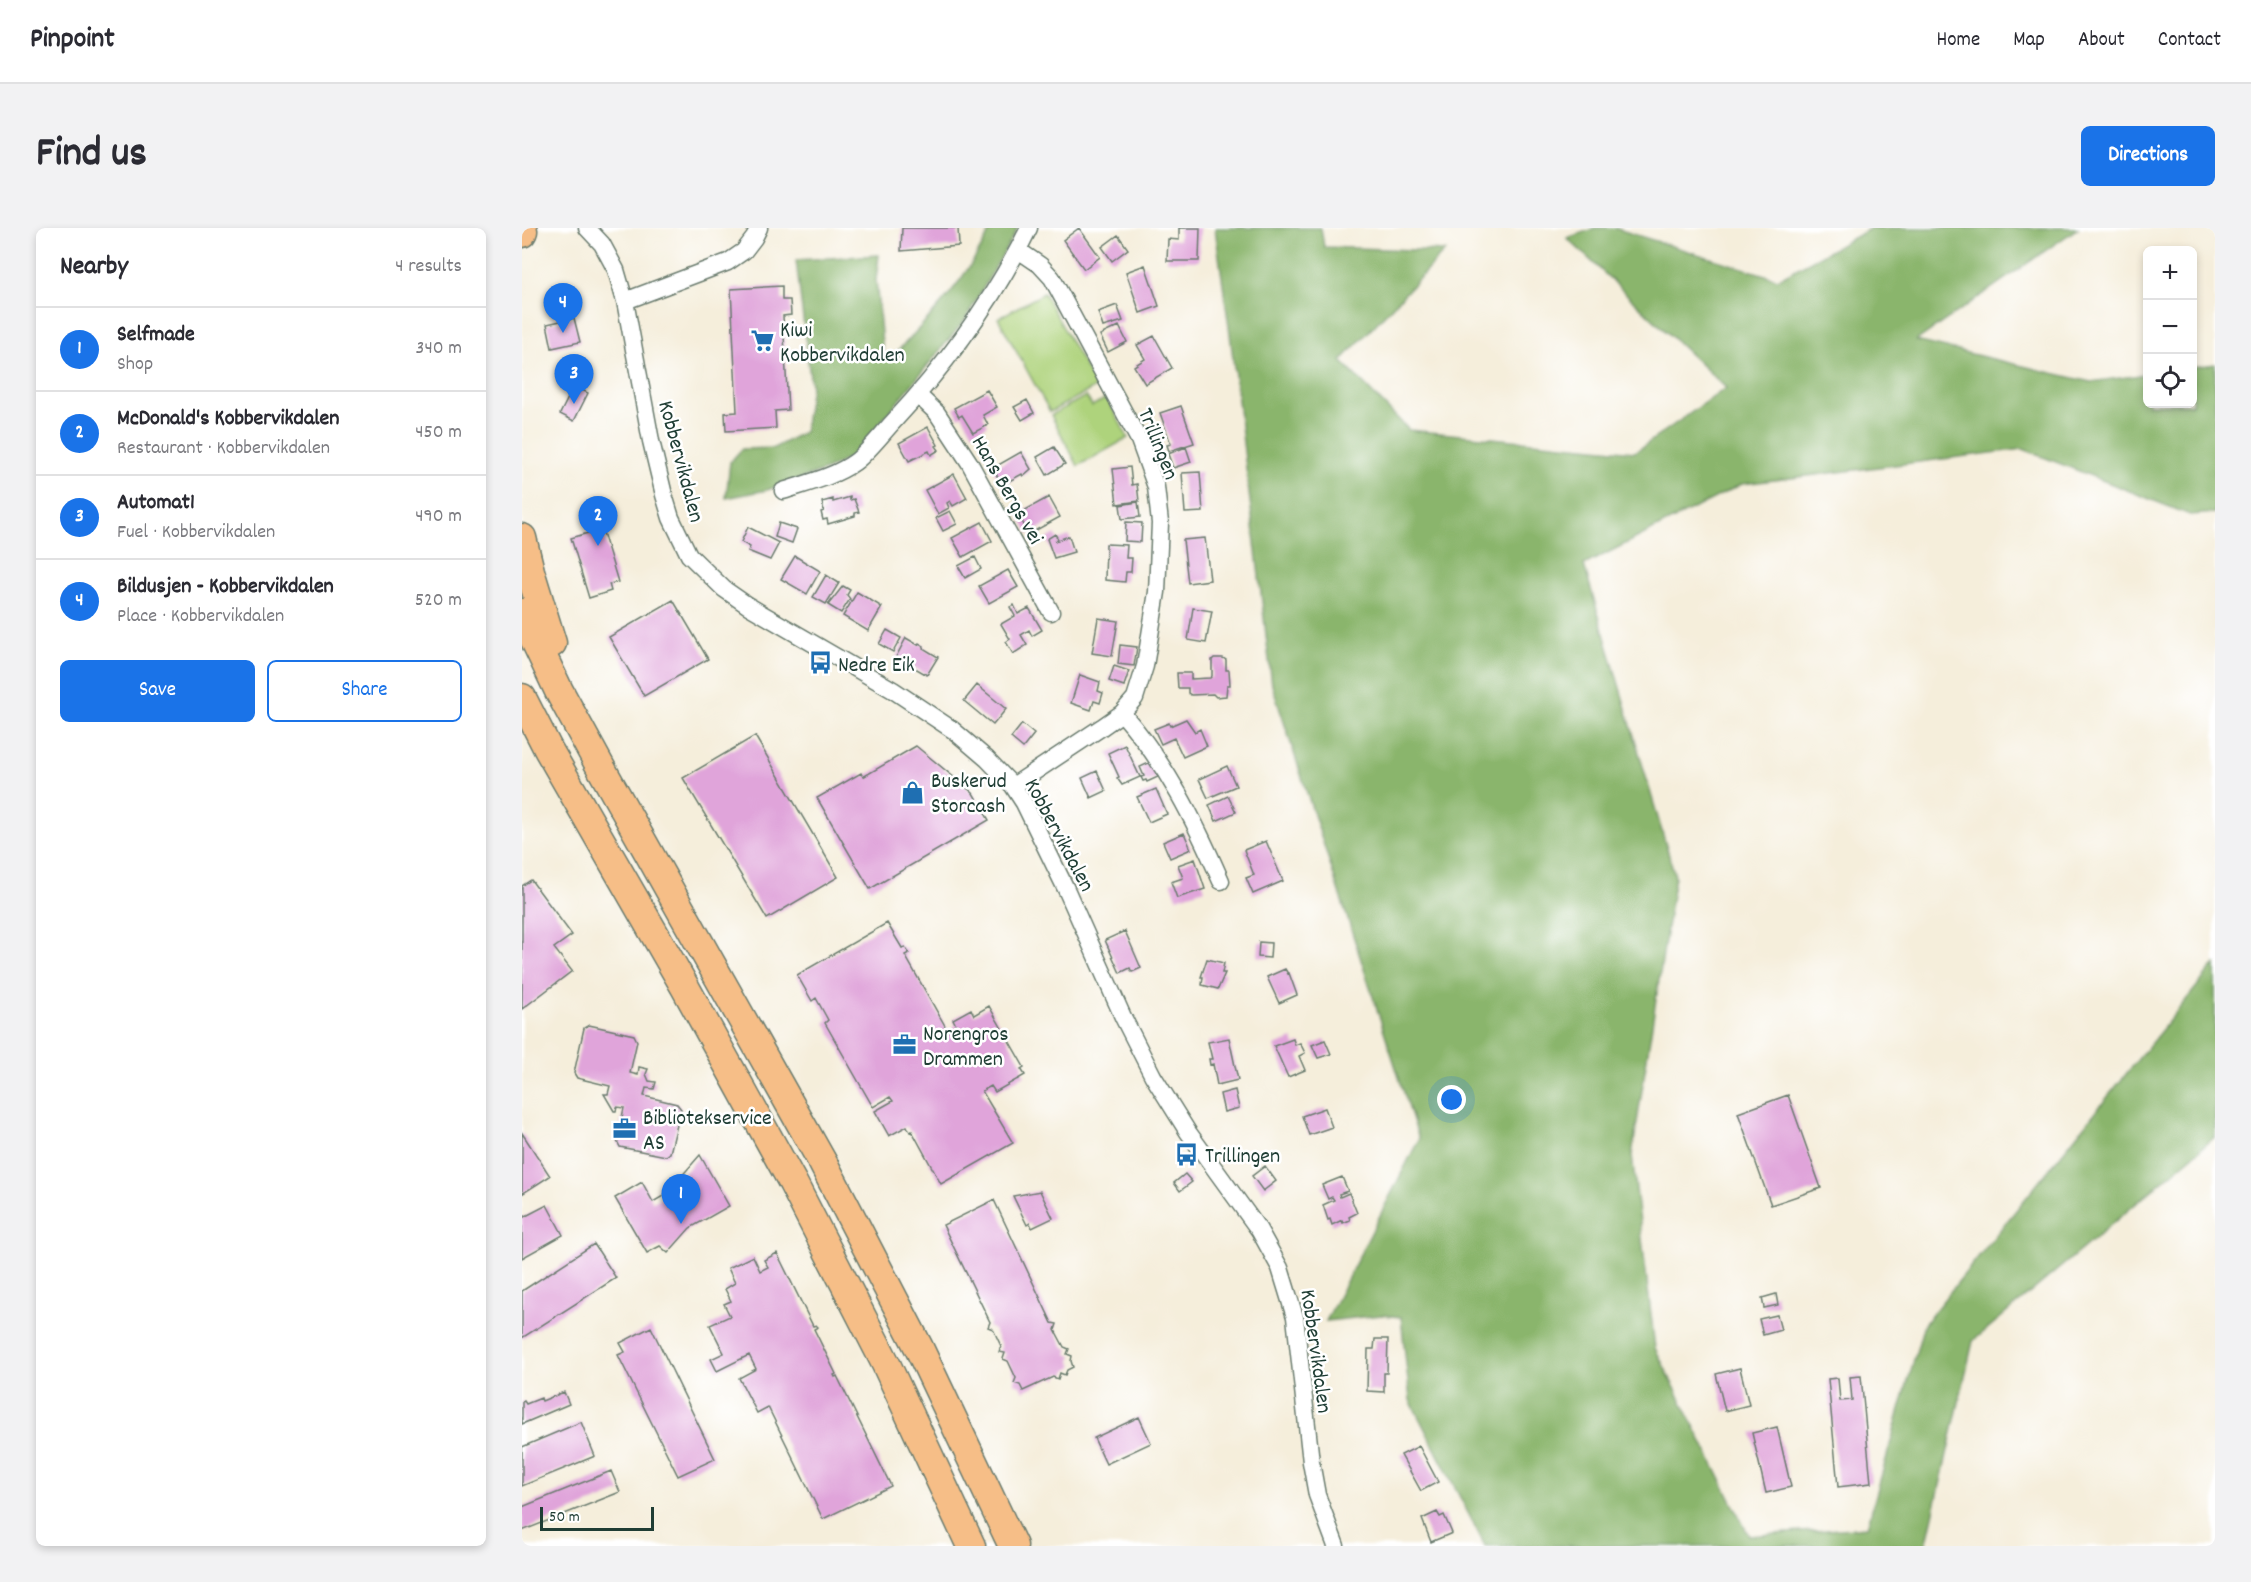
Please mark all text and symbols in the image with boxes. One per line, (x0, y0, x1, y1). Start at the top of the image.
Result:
text: Pinpoint (30, 21, 115, 61)
text: Home (1936, 26, 1980, 56)
text: Map (2013, 26, 2045, 56)
text: About (2078, 26, 2125, 56)
text: Contact (2158, 26, 2221, 56)
text: Find us (36, 126, 147, 186)
button: Directions (2081, 126, 2215, 186)
map controls (2143, 246, 2197, 408)
button: + (2143, 246, 2197, 300)
text: Nearby (60, 249, 128, 286)
text: 4 results (395, 253, 462, 281)
pin: 4 (544, 284, 582, 333)
button: − (2143, 300, 2197, 354)
place label: Kiwi Kobbervikdalen (780, 316, 905, 372)
text: Selfmade (117, 320, 195, 351)
supermarket icon: Kiwi Kobbervikdalen (749, 328, 775, 354)
text: 1 (77, 335, 82, 363)
text: 340 m (416, 335, 462, 363)
text: Shop (117, 351, 153, 379)
pin: 3 (554, 354, 594, 404)
button: locate (2143, 354, 2197, 408)
street label: Kobbervikdalen (648, 398, 711, 526)
text: McDonald's Kobbervikdalen (117, 404, 339, 435)
street label: Trillingen (1128, 404, 1185, 485)
text: 2 (75, 419, 84, 447)
text: 450 m (415, 419, 462, 447)
street label: Hans Bergs vei (962, 431, 1050, 551)
text: Restaurant · Kobbervikdalen (117, 435, 330, 463)
text: Automat1 (117, 488, 195, 519)
pin: 2 (578, 496, 618, 546)
text: 3 (75, 503, 84, 531)
text: 490 m (415, 503, 462, 531)
text: Fuel · Kobbervikdalen (117, 519, 275, 547)
text: Bildusjen - Kobbervikdalen (117, 572, 334, 603)
text: 4 (75, 587, 84, 615)
text: 520 m (415, 587, 462, 615)
text: Place · Kobbervikdalen (117, 603, 284, 631)
bus stop icon: Nedre Eik (807, 650, 833, 676)
place label: Nedre Eik (838, 651, 915, 682)
button: Save (60, 660, 255, 722)
button: Share (267, 660, 462, 722)
place label: Buskerud Storcash (931, 767, 1007, 823)
street label: Kobbervikdalen (1015, 773, 1101, 898)
shop icon: Buskerud Storcash (900, 779, 926, 805)
place label: Norengros Drammen (923, 1020, 1009, 1076)
office icon: Norengros Drammen (892, 1032, 918, 1058)
your location (1437, 1085, 1466, 1114)
place label: Bibliotekservice AS (643, 1104, 772, 1160)
office icon: Bibliotekservice AS (612, 1116, 638, 1142)
bus stop icon: Trillingen (1174, 1141, 1200, 1167)
place label: Trillingen (1205, 1142, 1280, 1173)
pin: 1 (662, 1174, 700, 1224)
street label: Kobbervikdalen (1291, 1288, 1339, 1415)
scale bar (540, 1504, 654, 1532)
text: 50 m (549, 1506, 580, 1529)

